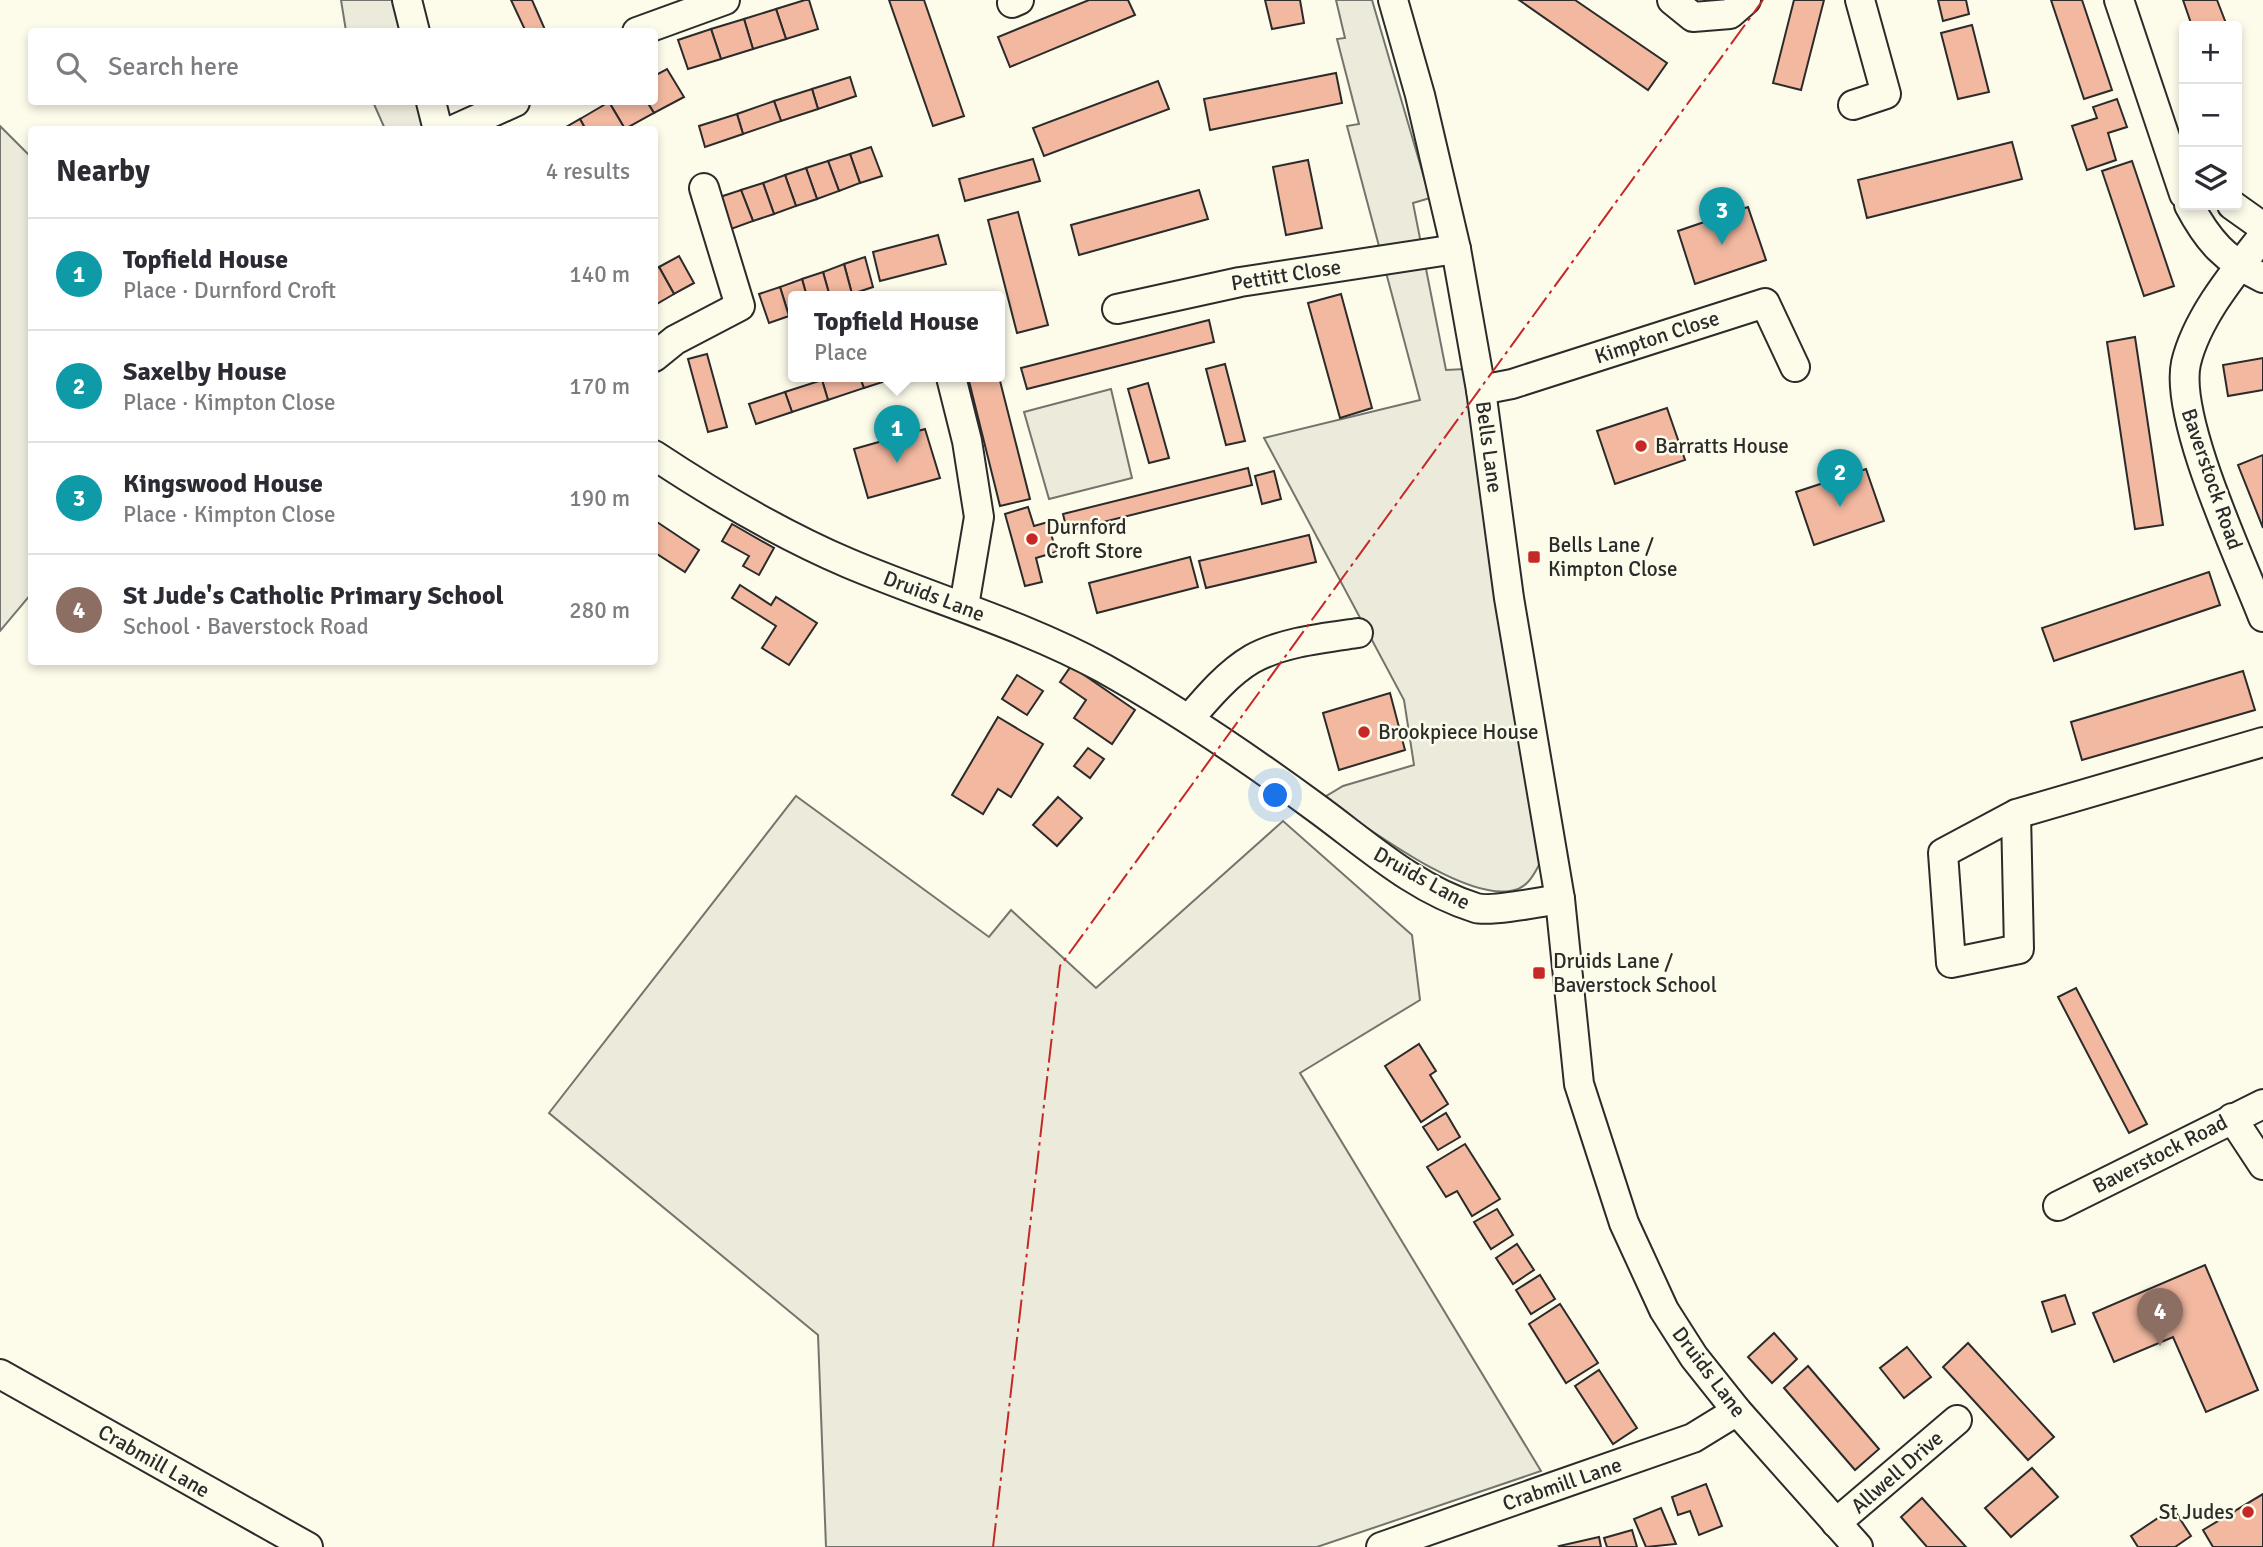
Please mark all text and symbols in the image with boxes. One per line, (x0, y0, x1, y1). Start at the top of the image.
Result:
map controls (2179, 21, 2242, 210)
button: + (2179, 21, 2242, 84)
search box (28, 28, 658, 105)
icon: search (52, 48, 90, 86)
text: Search here (108, 51, 239, 83)
button: − (2179, 84, 2242, 147)
button: layers (2179, 147, 2242, 210)
text: Nearby (56, 153, 150, 190)
text: 4 results (546, 157, 630, 186)
pin: 3 (1699, 187, 1745, 245)
text: Topfield House (123, 244, 288, 276)
street label: Pettitt Close (1229, 253, 1343, 297)
text: 1 (73, 260, 85, 289)
text: 140 m (569, 260, 630, 289)
text: Place · Durnford Croft (123, 276, 336, 305)
popup (788, 291, 1005, 382)
street label: Kimpton Close (1591, 305, 1723, 369)
text: Topfield House (814, 306, 979, 338)
text: Place (814, 338, 868, 367)
text: Saxelby House (123, 356, 287, 388)
text: 2 (73, 372, 85, 401)
text: 170 m (569, 372, 630, 401)
text: Place · Kimpton Close (123, 388, 336, 417)
street label: Bells Lane (1470, 399, 1508, 495)
pin: 1 (874, 405, 920, 463)
street label: Baverstock Road (2176, 405, 2248, 553)
place label: Barratts House (1655, 433, 1789, 459)
marker: Barratts House (1633, 438, 1649, 454)
pin: 2 (1817, 449, 1863, 507)
text: Kingswood House (123, 468, 323, 500)
text: 3 (73, 484, 85, 513)
text: 190 m (569, 484, 630, 513)
text: Place · Kimpton Close (123, 500, 336, 529)
place label: Durnford Croft Store (1046, 514, 1143, 564)
marker: Durnford Croft Store (1024, 531, 1040, 547)
place label: Bells Lane / Kimpton Close (1548, 532, 1677, 582)
marker: Bells Lane / Kimpton Close (1526, 549, 1542, 565)
street label: Druids Lane (880, 565, 988, 627)
text: St Jude's Catholic Primary School (123, 580, 504, 612)
text: 4 (73, 596, 85, 625)
text: 280 m (569, 596, 630, 625)
text: School · Baverstock Road (123, 612, 369, 641)
place label: Brookpiece House (1378, 719, 1539, 745)
marker: Brookpiece House (1356, 724, 1372, 740)
your location (1258, 778, 1292, 812)
street label: Druids Lane (1369, 841, 1475, 915)
place label: Druids Lane / Baverstock School (1553, 948, 1717, 998)
marker: Druids Lane / Baverstock School (1531, 965, 1547, 981)
street label: Baverstock Road (2088, 1109, 2232, 1199)
pin: 4 (2137, 1288, 2183, 1346)
street label: Druids Lane (1666, 1322, 1752, 1422)
street label: Crabmill Lane (94, 1419, 214, 1503)
street label: Allwell Drive (1846, 1425, 1948, 1519)
street label: Crabmill Lane (1499, 1451, 1625, 1517)
place label: St Judes (2159, 1499, 2234, 1525)
marker: St Judes (2240, 1504, 2256, 1520)

